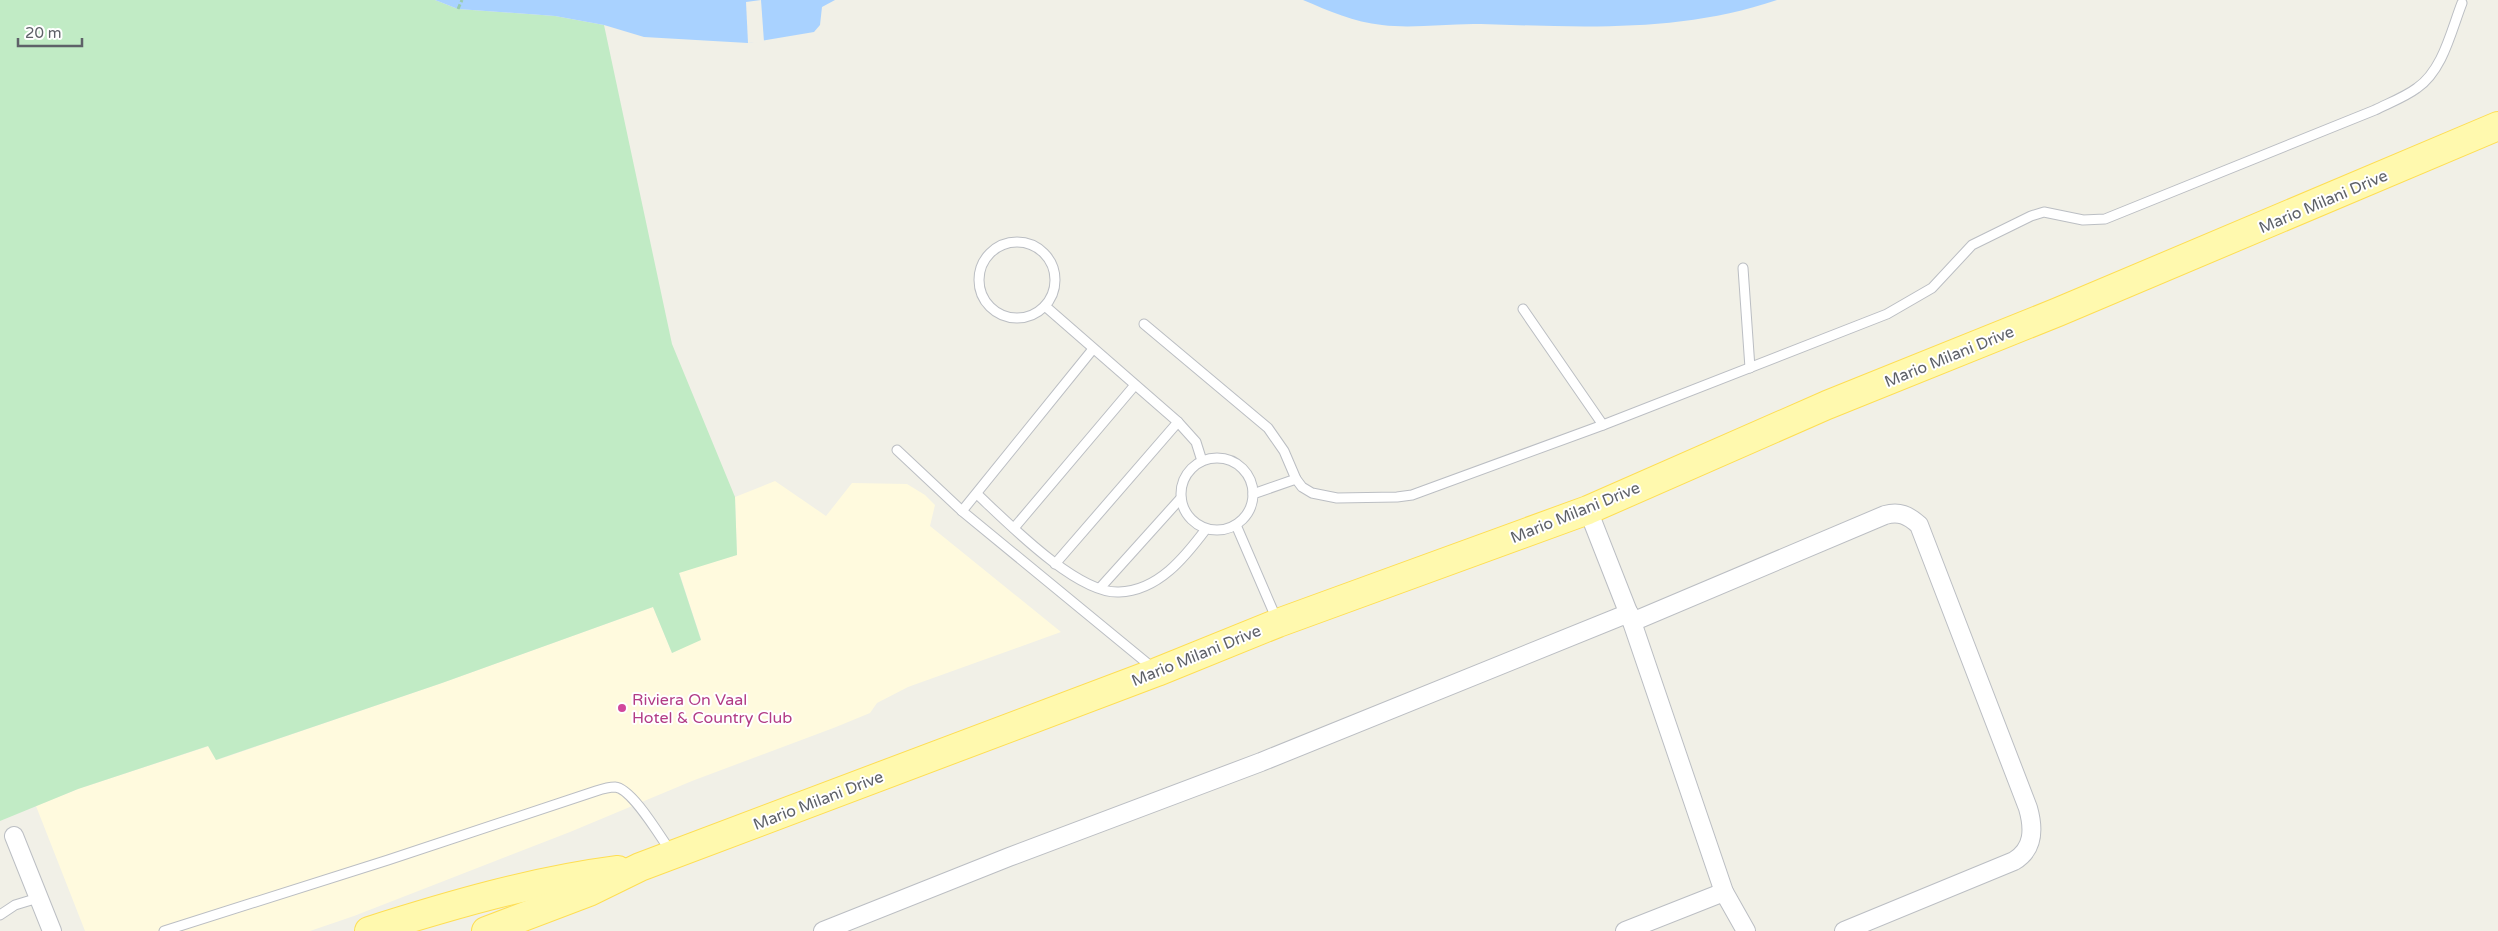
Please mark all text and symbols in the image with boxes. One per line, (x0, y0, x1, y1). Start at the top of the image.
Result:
scale bar (18, 15, 81, 47)
text: 20 m (25, 24, 62, 42)
street label: Mario Milani Drive (2256, 166, 2391, 238)
street label: Mario Milani Drive (1882, 322, 2017, 392)
street label: Mario Milani Drive (1508, 478, 1643, 548)
street label: Mario Milani Drive (1129, 621, 1264, 691)
place label: Riviera On Vaal Hotel & Country Club (632, 690, 792, 728)
marker: Riviera On Vaal Hotel & Country Club (616, 702, 628, 714)
street label: Mario Milani Drive (750, 767, 886, 835)

